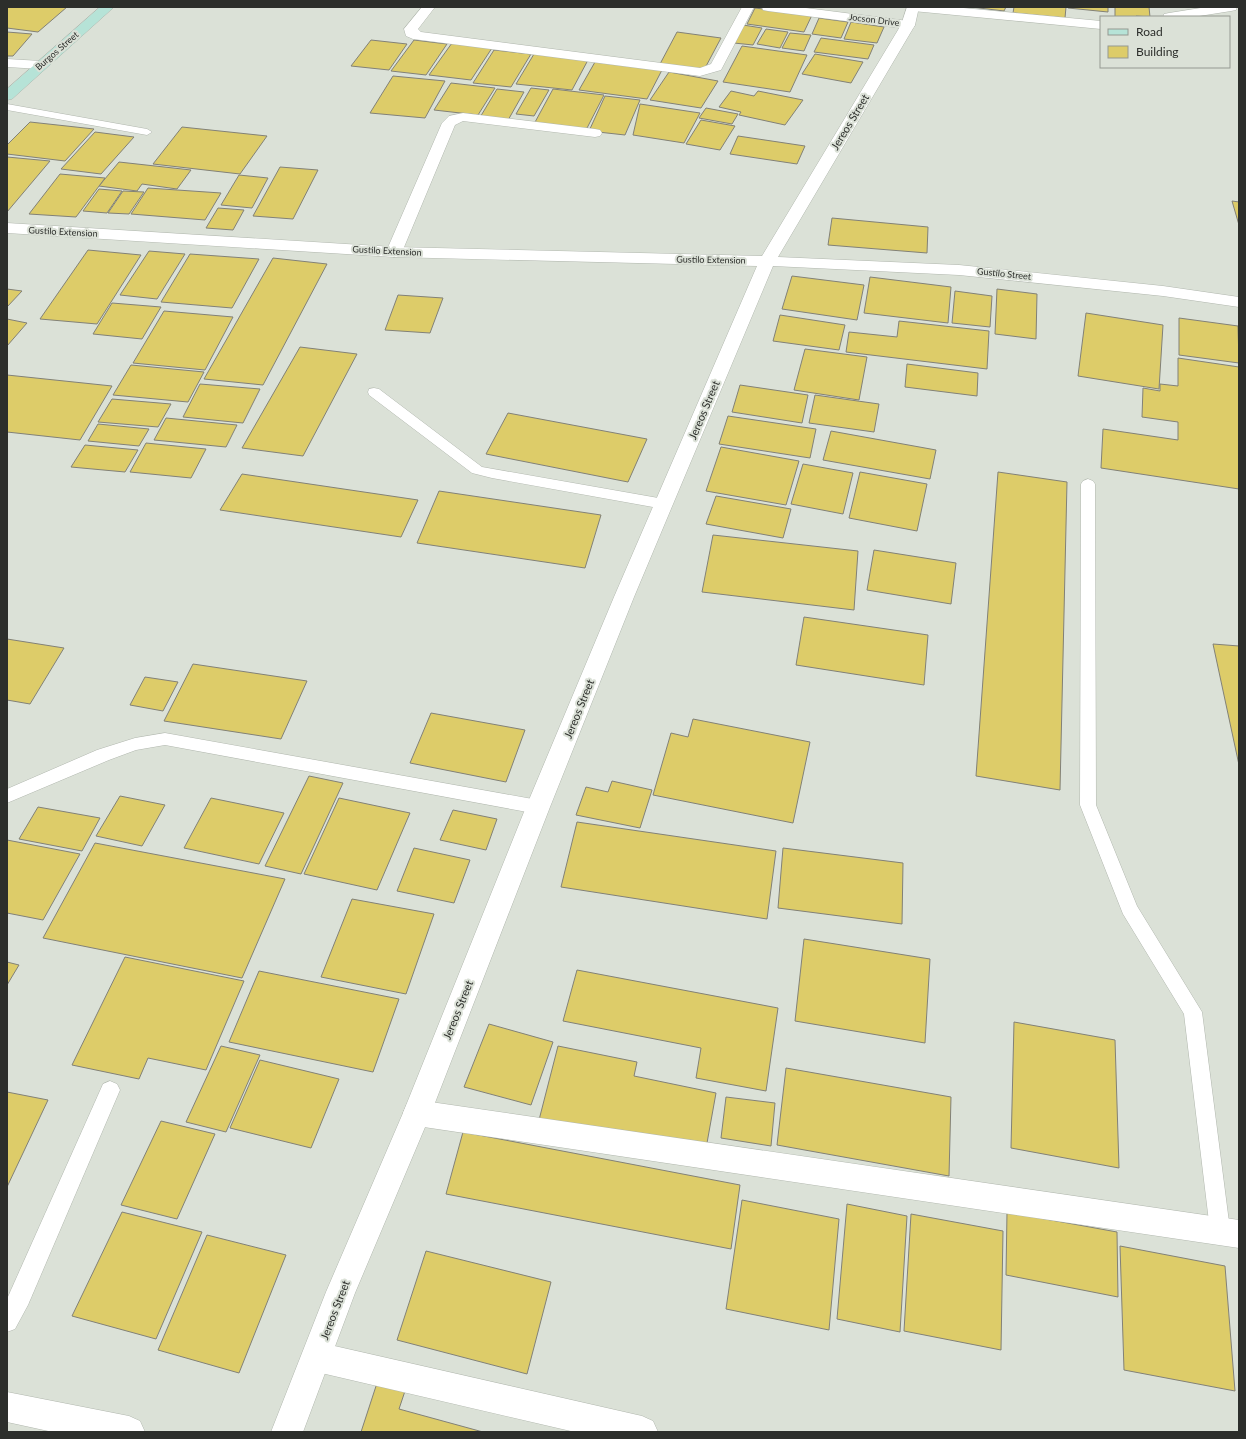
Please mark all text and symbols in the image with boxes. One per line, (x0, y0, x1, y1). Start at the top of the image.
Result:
street label: Jocson Drive (848, 11, 900, 28)
legend (1100, 16, 1230, 68)
text: Road (1136, 24, 1163, 39)
street label: Burgos Street (33, 28, 81, 72)
text: Building (1136, 44, 1179, 59)
street label: Jereos Street (828, 92, 871, 152)
street label: Gustilo Extension (28, 224, 98, 239)
street label: Gustilo Extension (352, 243, 422, 258)
street label: Gustilo Extension (676, 253, 746, 266)
street label: Gustilo Street (977, 265, 1032, 282)
street label: Jereos Street (685, 378, 722, 441)
street label: Jereos Street (561, 677, 596, 740)
street label: Jereos Street (440, 978, 475, 1041)
street label: Jereos Street (317, 1278, 352, 1341)

